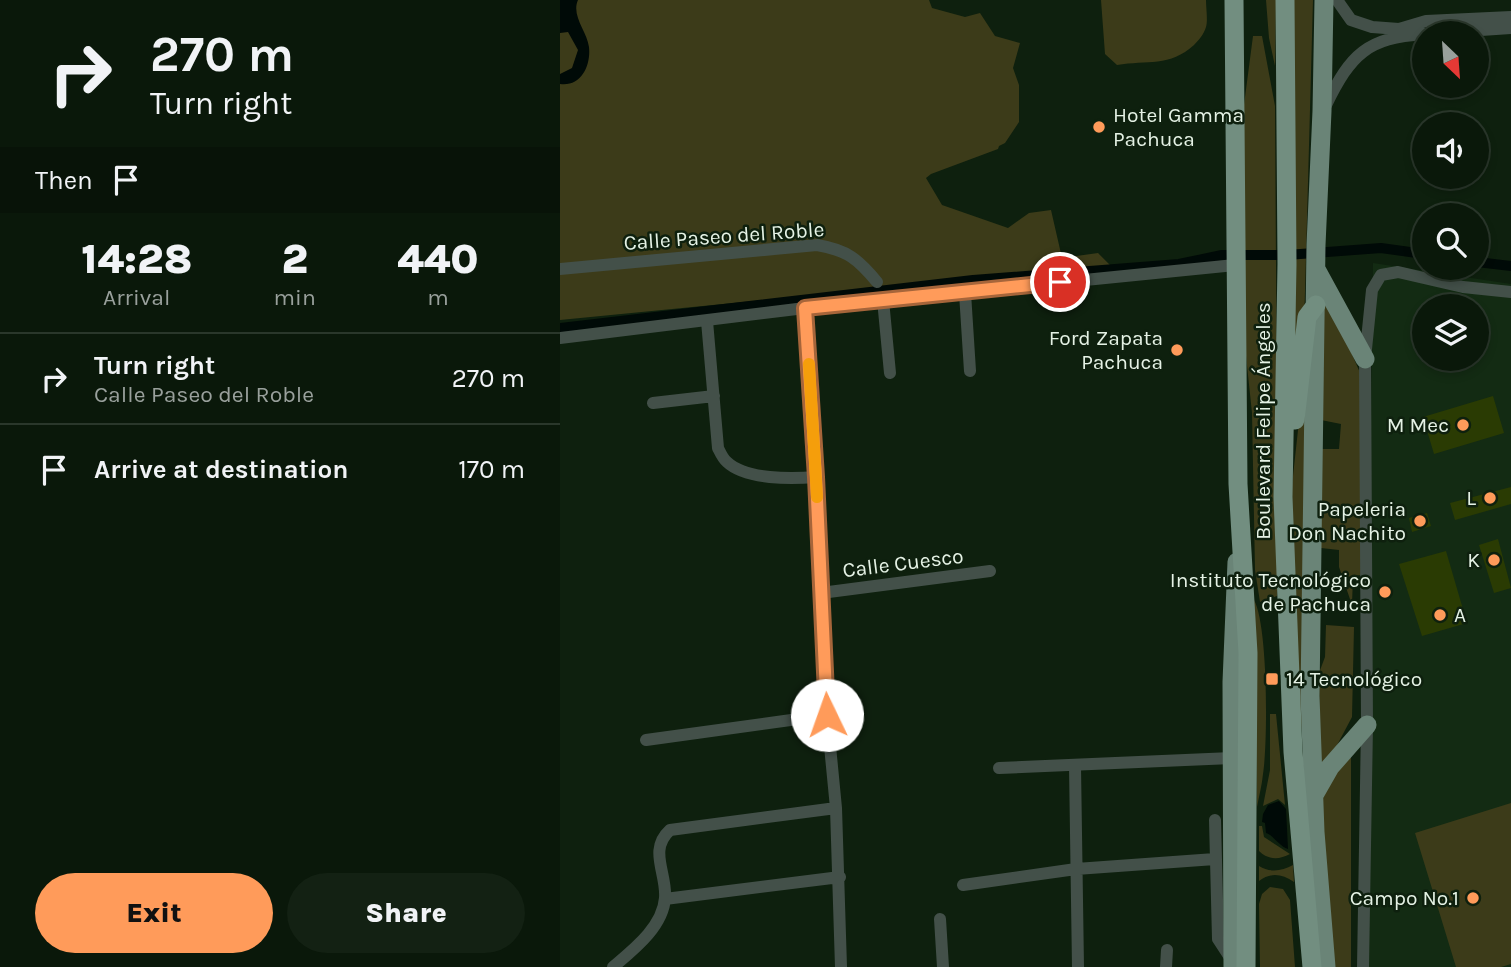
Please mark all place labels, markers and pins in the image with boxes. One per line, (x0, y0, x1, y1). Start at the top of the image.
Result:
place label: Hotel Gamma Pachuca (1113, 103, 1244, 151)
marker: Hotel Gamma Pachuca (1091, 119, 1107, 135)
pin (1030, 252, 1090, 312)
place label: Ford Zapata Pachuca (1049, 326, 1163, 374)
marker: Ford Zapata Pachuca (1169, 342, 1185, 358)
place label: M Mec (1387, 413, 1449, 437)
marker: M Mec (1455, 417, 1471, 433)
place label: L (1466, 486, 1476, 510)
marker: L (1482, 490, 1498, 506)
place label: Papeleria Don Nachito (1288, 497, 1406, 545)
marker: Papeleria Don Nachito (1412, 513, 1428, 529)
place label: K (1467, 548, 1480, 572)
marker: K (1486, 552, 1502, 568)
place label: Instituto Tecnológico de Pachuca (1170, 568, 1371, 616)
marker: Instituto Tecnológico de Pachuca (1377, 584, 1393, 600)
place label: A (1454, 603, 1466, 627)
marker: A (1432, 607, 1448, 623)
place label: 14 Tecnológico (1286, 667, 1422, 691)
marker: 14 Tecnológico (1264, 671, 1280, 687)
place label: Campo No.1 (1350, 886, 1459, 910)
marker: Campo No.1 (1465, 890, 1481, 906)

